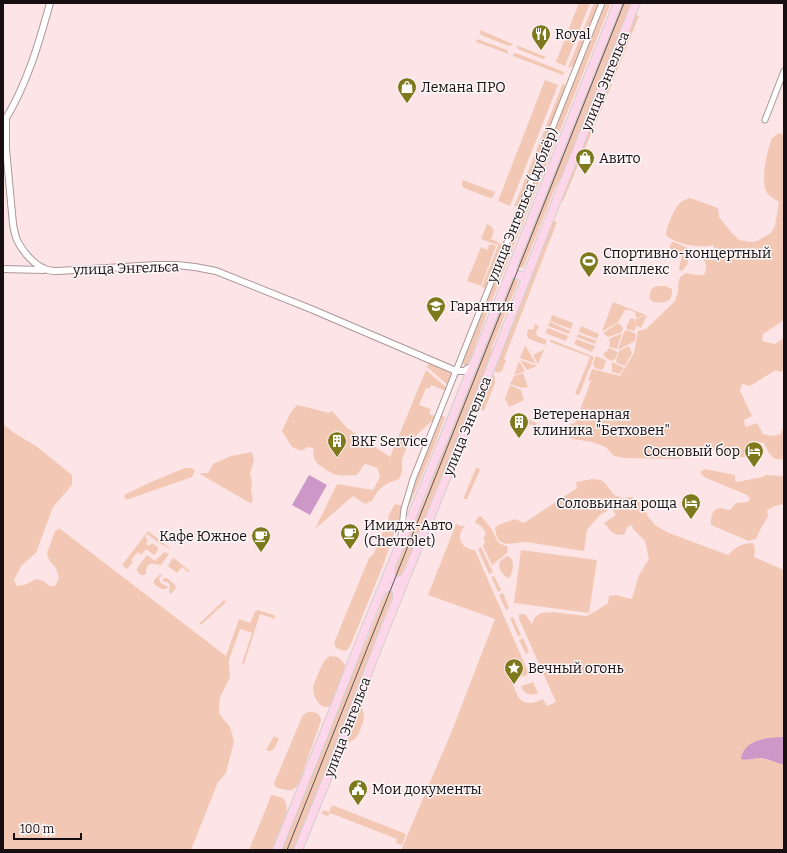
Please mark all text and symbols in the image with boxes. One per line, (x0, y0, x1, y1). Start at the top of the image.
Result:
restaurant icon: Royal (530, 23, 552, 51)
place label: Royal (555, 26, 591, 43)
street label: улица Энгельса (577, 29, 633, 134)
shop icon: Лемана ПРО (396, 76, 418, 104)
place label: Лемана ПРО (421, 79, 506, 96)
street label: улица Энгельса (дублёр) (483, 125, 561, 286)
shop icon: Авито (574, 147, 596, 175)
place label: Авито (599, 150, 641, 167)
place label: Спортивно-концертный комплекс (603, 245, 771, 278)
sports icon: Спортивно-концертный комплекс (578, 250, 600, 278)
street label: улица Энгельса (72, 258, 180, 279)
school or university icon: Гарантия (425, 295, 447, 323)
place label: Гарантия (450, 298, 514, 315)
street label: улица Энгельса (439, 374, 495, 479)
place label: Ветеренарная клиника "Бетховен" (533, 406, 670, 439)
building icon: Ветеренарная клиника "Бетховен" (508, 411, 530, 439)
building icon: BKF Service (326, 430, 348, 458)
place label: BKF Service (351, 433, 428, 450)
hotel icon: Сосновый бор (743, 440, 765, 468)
place label: Сосновый бор (643, 443, 740, 460)
hotel icon: Соловьиная роща (680, 492, 702, 520)
place label: Соловьиная роща (556, 495, 677, 512)
place label: Имидж-Авто (Chevrolet) (364, 517, 453, 550)
cafe icon: Имидж-Авто (Chevrolet) (339, 522, 361, 550)
cafe icon: Кафе Южное (250, 525, 272, 553)
place label: Кафе Южное (159, 528, 247, 545)
place icon: Вечный огонь (503, 657, 525, 685)
place label: Вечный огонь (528, 660, 624, 677)
street label: улица Энгельса (320, 674, 374, 781)
public building icon: Мои документы (347, 778, 369, 806)
place label: Мои документы (372, 781, 482, 798)
scale bar (14, 815, 81, 841)
text: 100 m (20, 822, 55, 836)

